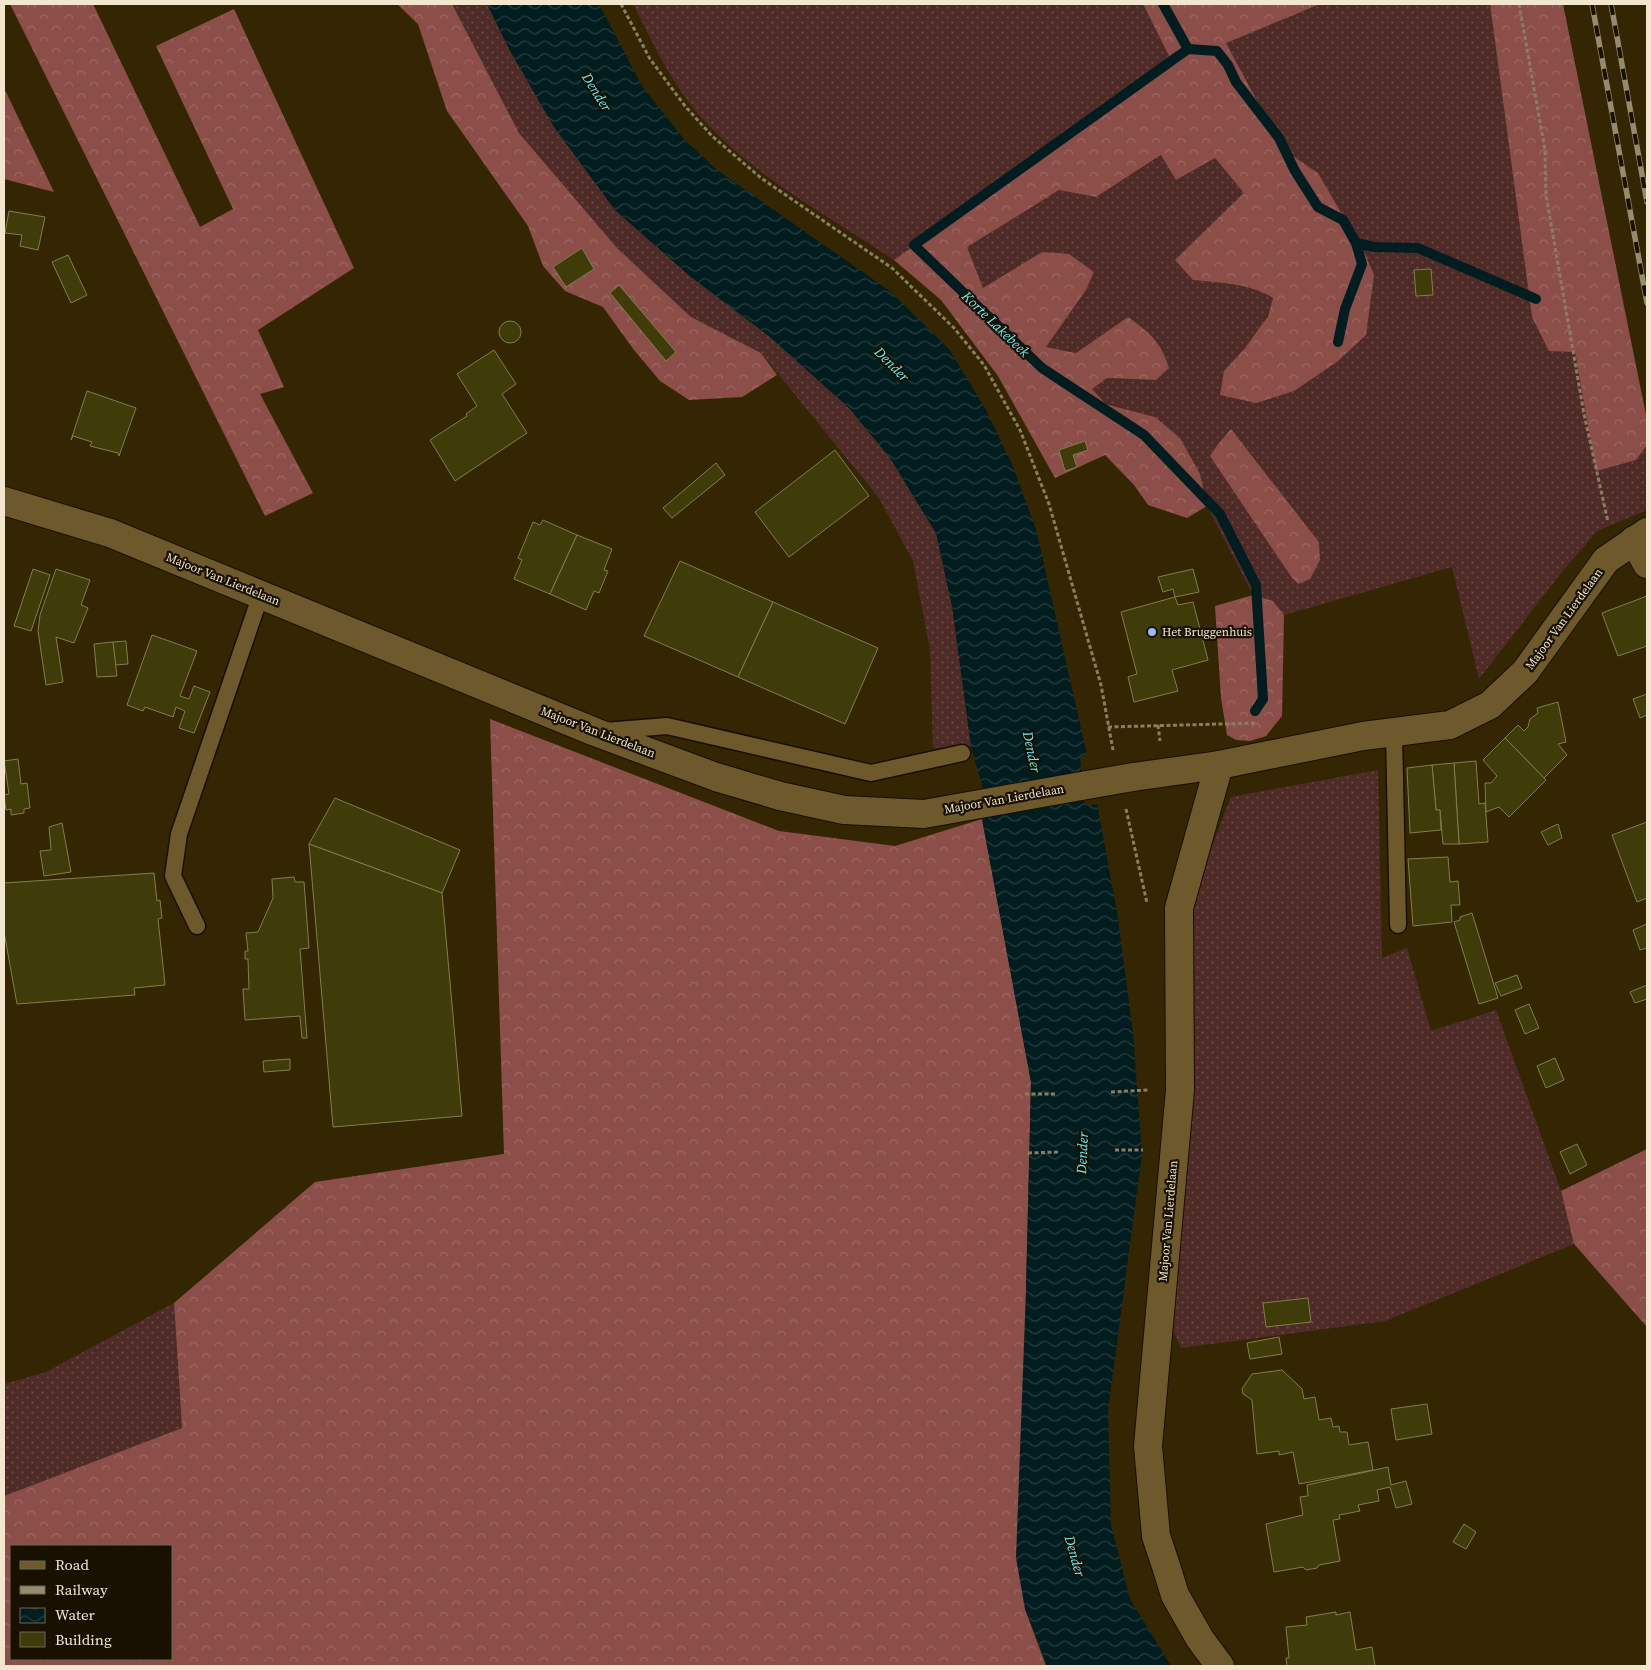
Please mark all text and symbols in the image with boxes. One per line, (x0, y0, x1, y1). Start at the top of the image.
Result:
water label: Dender (577, 68, 617, 115)
water label: Korte Lakebeek (957, 286, 1035, 362)
water label: Dender (869, 341, 914, 386)
street label: Majoor Van Lierdelaan (164, 549, 282, 609)
street label: Majoor Van Lierdelaan (1522, 565, 1606, 673)
place label: Het Bruggenhuis (1162, 624, 1252, 640)
marker: Het Bruggenhuis (1146, 626, 1158, 638)
street label: Majoor Van Lierdelaan (538, 703, 658, 761)
water label: Dender (1018, 728, 1046, 775)
street label: Majoor Van Lierdelaan (943, 781, 1065, 817)
water label: Dender (1071, 1131, 1093, 1176)
street label: Majoor Van Lierdelaan (1155, 1160, 1181, 1282)
water label: Dender (1059, 1532, 1091, 1579)
legend (10, 1545, 172, 1660)
text: Road (55, 1554, 89, 1575)
text: Railway (55, 1579, 108, 1600)
text: Water (55, 1604, 96, 1625)
text: Building (55, 1629, 112, 1650)

